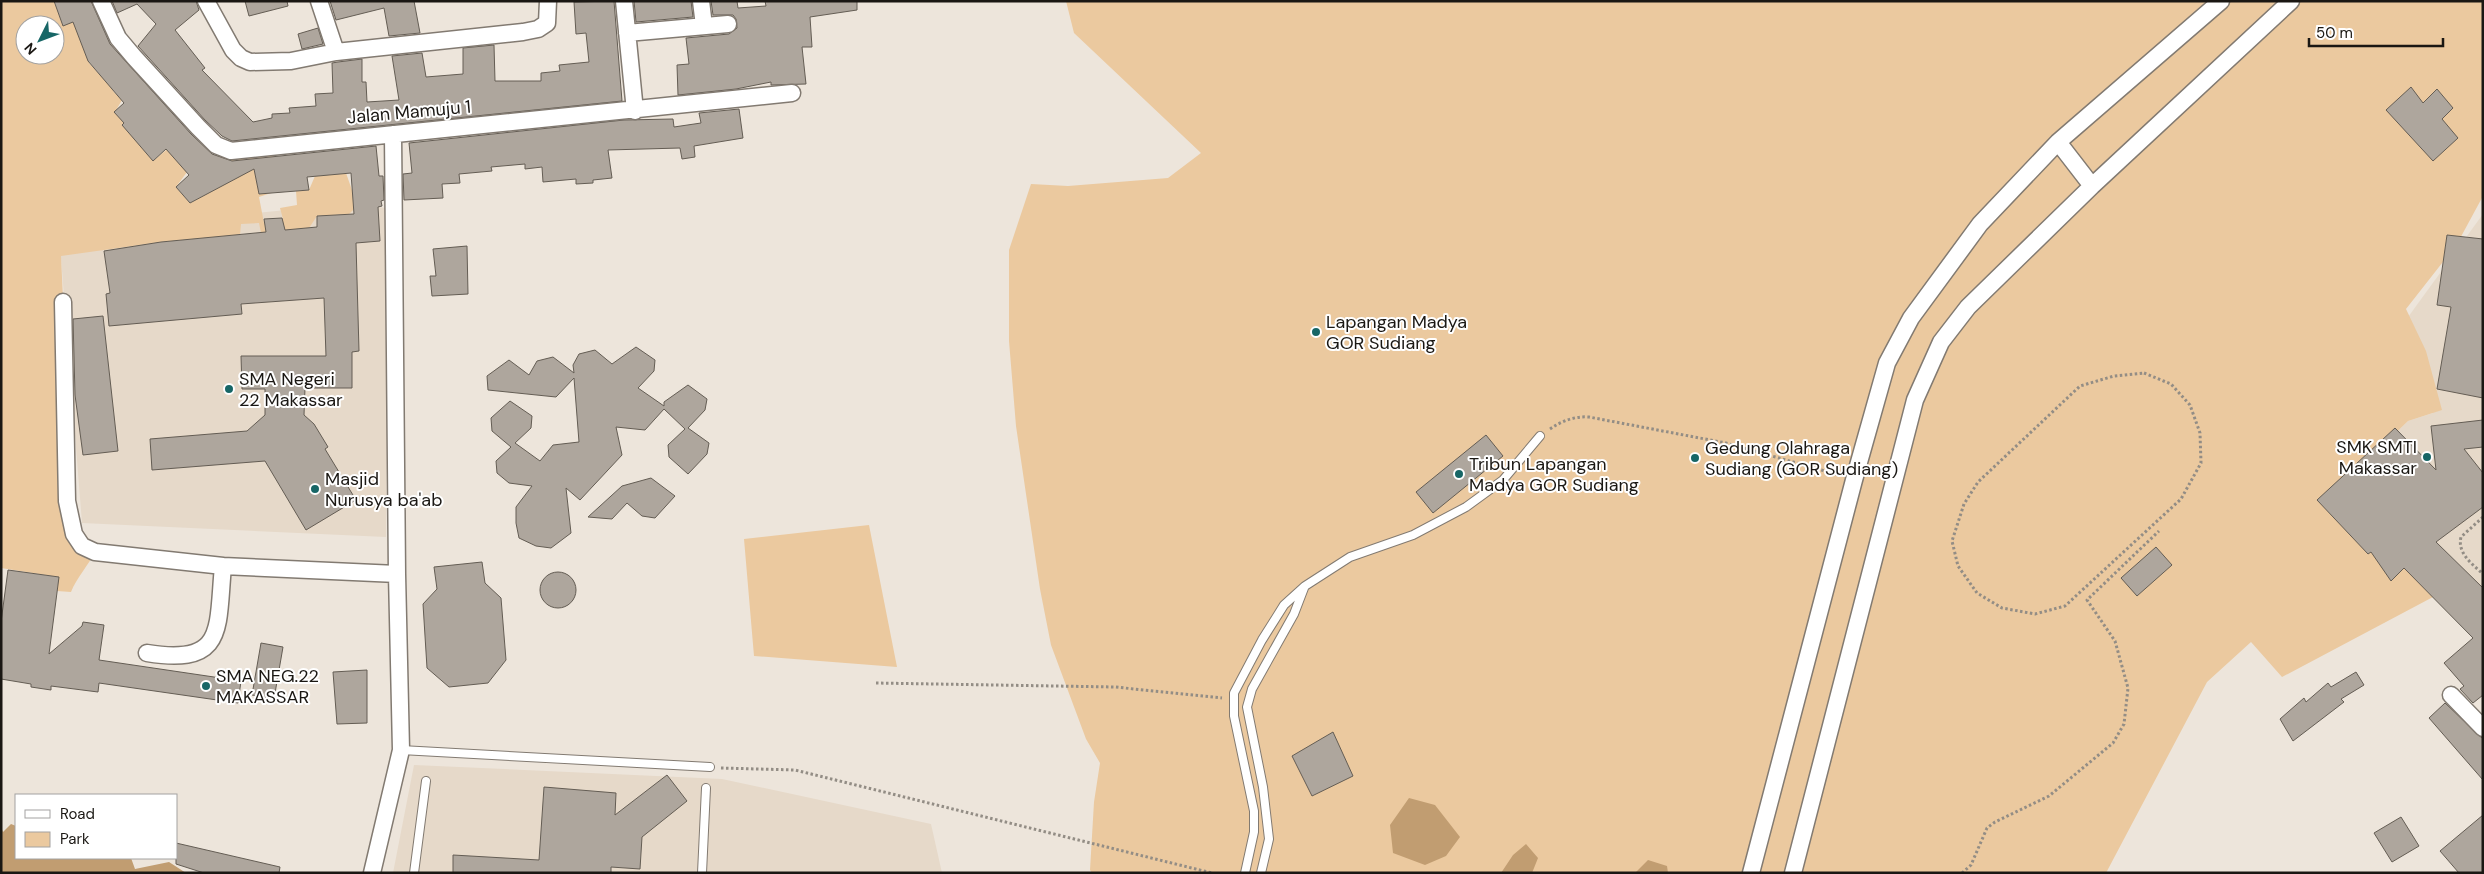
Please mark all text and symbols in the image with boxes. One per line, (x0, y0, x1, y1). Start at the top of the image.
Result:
north arrow (15, 15, 65, 65)
scale bar (2309, 15, 2443, 47)
text: 50 m (2316, 23, 2353, 43)
text: N (20, 39, 40, 59)
street label: Jalan Mamuju 1 (346, 95, 472, 129)
place label: Lapangan Madya GOR Sudiang (1326, 310, 1467, 355)
marker: Lapangan Madya GOR Sudiang (1310, 326, 1322, 338)
place label: SMA Negeri 22 Makassar (239, 367, 343, 412)
marker: SMA Negeri 22 Makassar (223, 383, 235, 395)
place label: SMK SMTI Makassar (2336, 435, 2417, 480)
place label: Gedung Olahraga Sudiang (GOR Sudiang) (1705, 436, 1898, 481)
marker: SMK SMTI Makassar (2421, 451, 2433, 463)
place label: Tribun Lapangan Madya GOR Sudiang (1469, 452, 1639, 497)
marker: Gedung Olahraga Sudiang (GOR Sudiang) (1689, 452, 1701, 464)
place label: Masjid Nurusya ba'ab (325, 467, 442, 512)
marker: Tribun Lapangan Madya GOR Sudiang (1453, 468, 1465, 480)
marker: Masjid Nurusya ba'ab (309, 483, 321, 495)
place label: SMA NEG.22 MAKASSAR (216, 664, 319, 709)
marker: SMA NEG.22 MAKASSAR (200, 680, 212, 692)
legend (15, 794, 178, 859)
text: Road (60, 804, 95, 824)
text: Park (60, 829, 90, 849)

